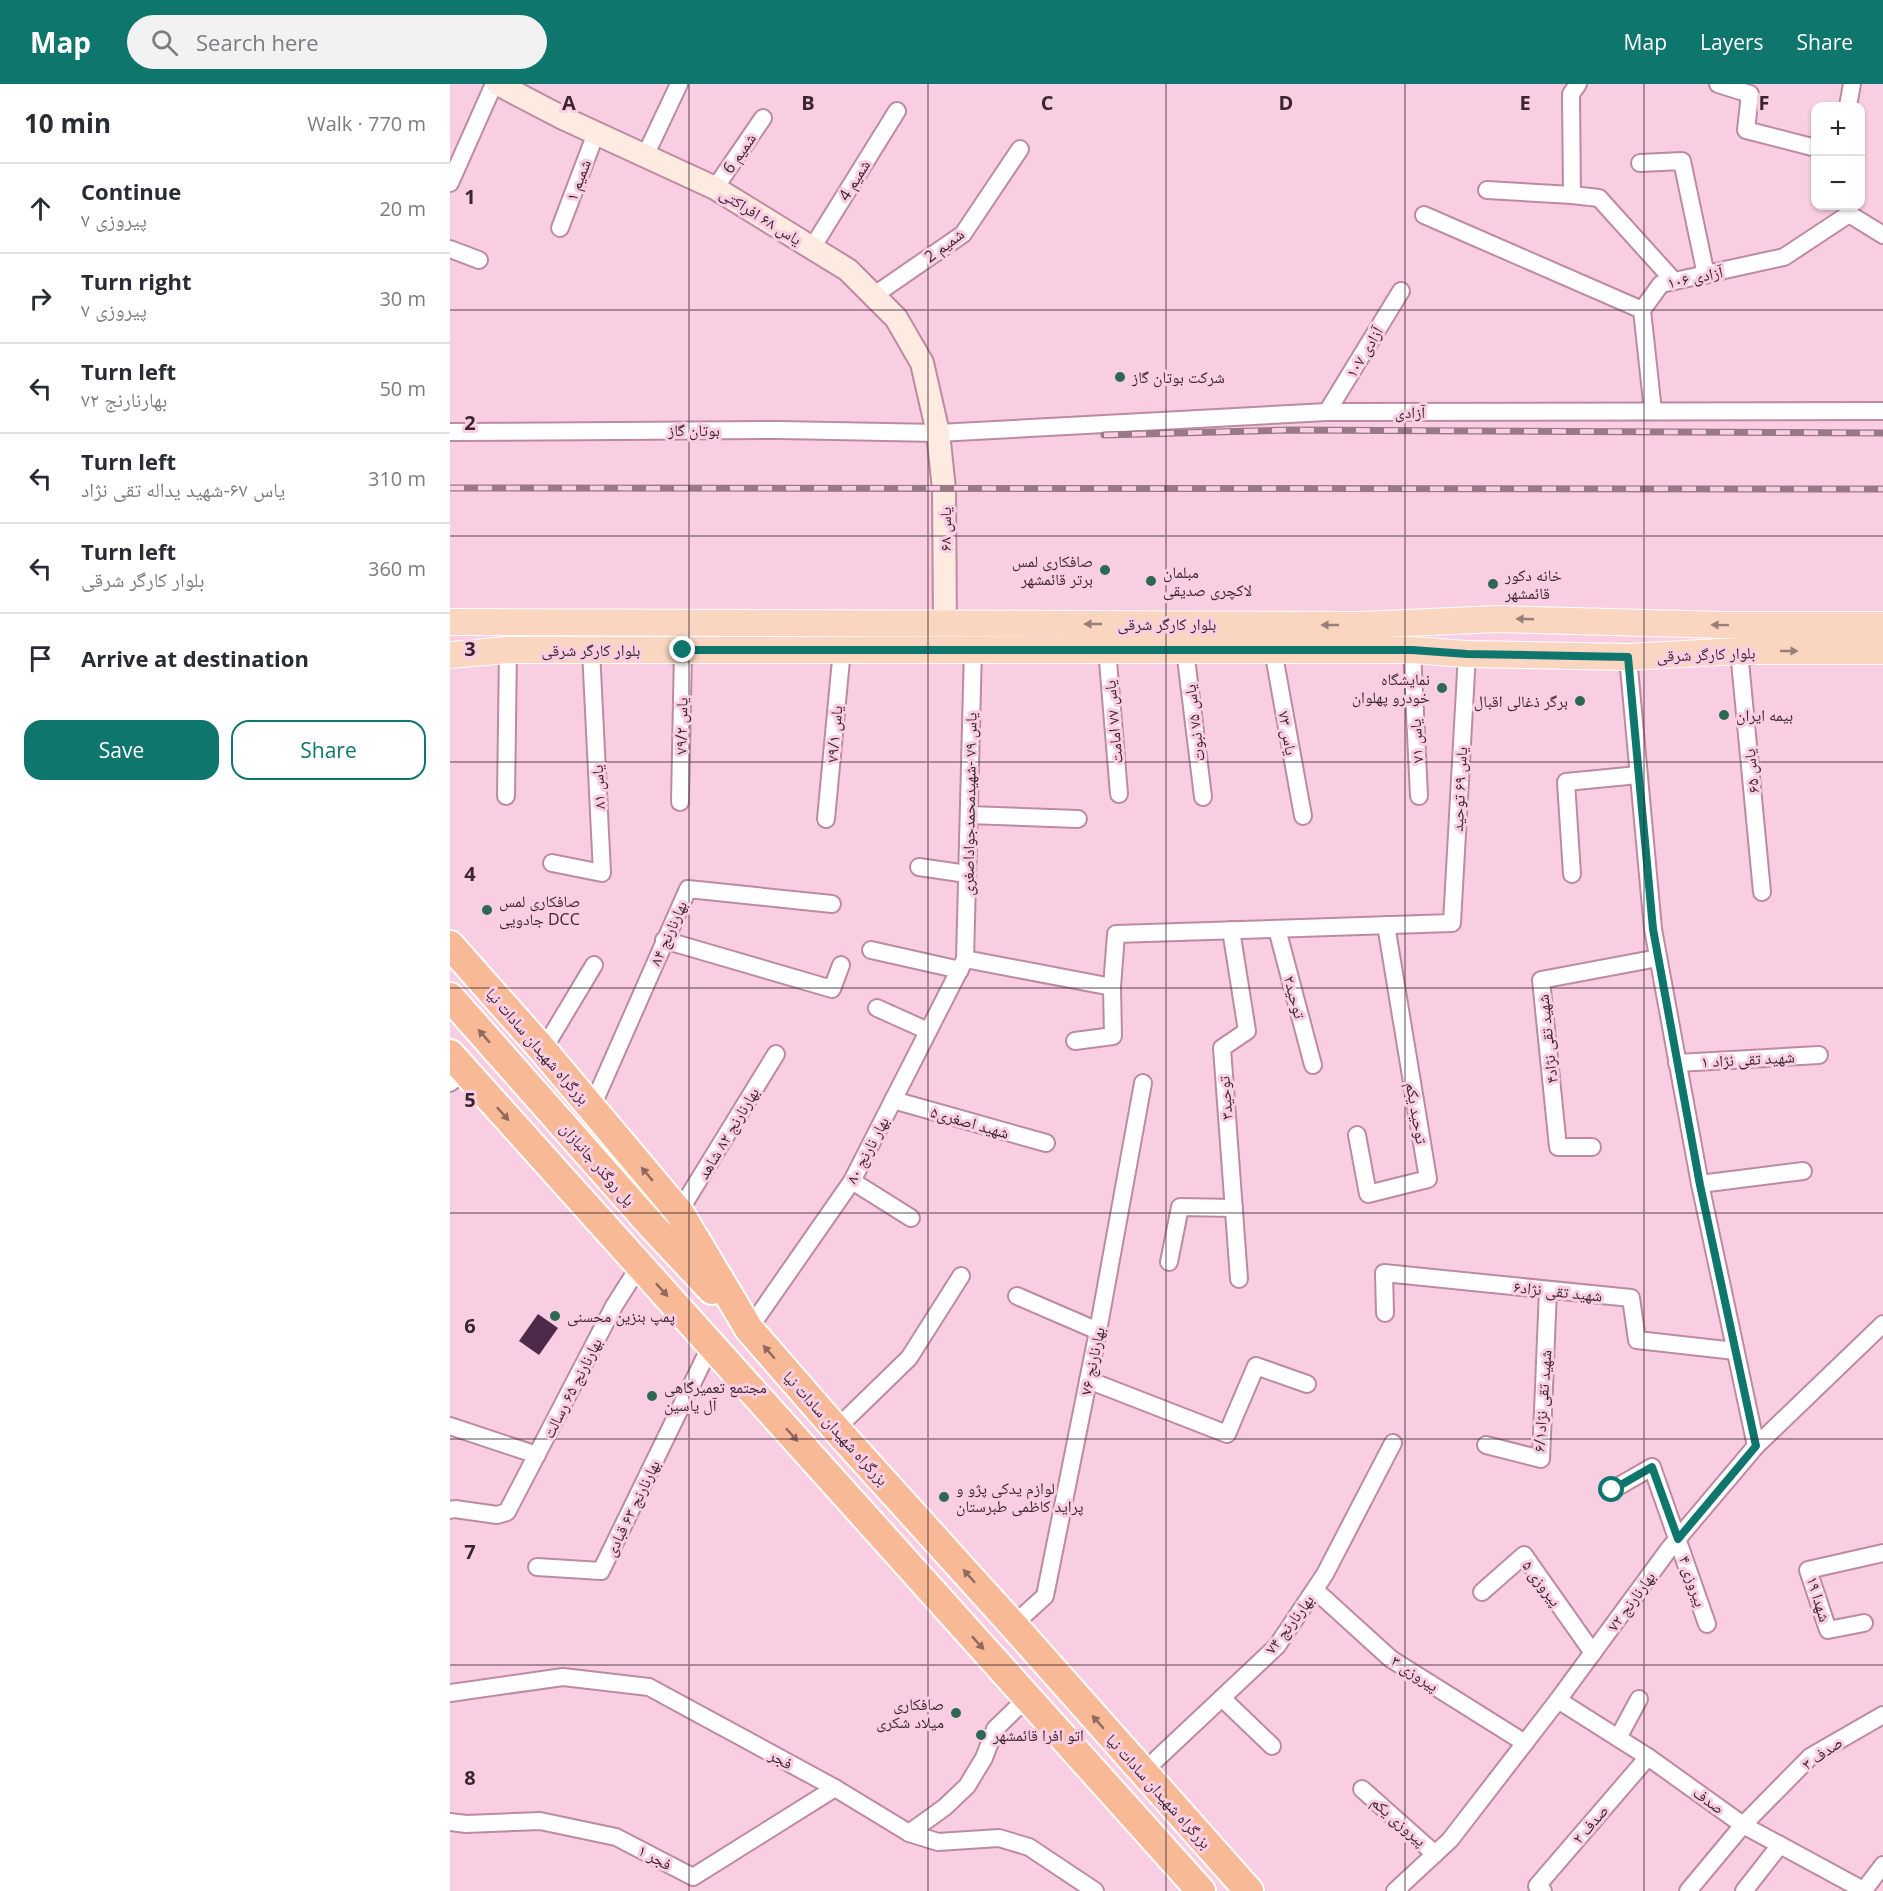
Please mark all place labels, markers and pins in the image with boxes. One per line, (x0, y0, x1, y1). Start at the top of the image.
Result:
place label: شرکت بوتان گاز (1131, 366, 1225, 388)
marker: شرکت بوتان گاز (1113, 370, 1127, 384)
place label: صافکاری لمس برتر قائمشهر (1012, 550, 1093, 590)
place label: مبلمان لاکچری صدیقی (1163, 561, 1252, 601)
marker: صافکاری لمس برتر قائمشهر (1098, 563, 1112, 577)
place label: خانه دکور قائمشهر (1504, 564, 1562, 604)
marker: مبلمان لاکچری صدیقی (1144, 574, 1158, 588)
marker: خانه دکور قائمشهر (1486, 577, 1500, 591)
place label: نمایشگاه خودرو پهلوان (1352, 668, 1430, 708)
marker: نمایشگاه خودرو پهلوان (1435, 681, 1449, 695)
place label: برگر ذغالی اقبال (1474, 690, 1568, 712)
marker: برگر ذغالی اقبال (1573, 694, 1587, 708)
place label: بیمه ایران (1736, 704, 1793, 726)
marker: بیمه ایران (1717, 708, 1731, 722)
place label: صافکاری لمس جادویی DCC (499, 890, 580, 930)
marker: صافکاری لمس جادویی DCC (480, 903, 494, 917)
place label: پمپ بنزین محسنی (567, 1305, 675, 1327)
marker: پمپ بنزین محسنی (548, 1309, 562, 1323)
place label: مجتمع تعمیرگاهی آل یاسین (664, 1376, 767, 1416)
marker: مجتمع تعمیرگاهی آل یاسین (645, 1389, 659, 1403)
place label: لوازم یدکی پژو و پراید کاظمی طبرستان (956, 1477, 1084, 1517)
marker: لوازم یدکی پژو و پراید کاظمی طبرستان (937, 1490, 951, 1504)
place label: صافکاری میلاد شکری (876, 1693, 944, 1733)
marker: صافکاری میلاد شکری (949, 1706, 963, 1720)
place label: اتو افرا قائمشهر (992, 1724, 1084, 1746)
marker: اتو افرا قائمشهر (974, 1728, 988, 1742)

